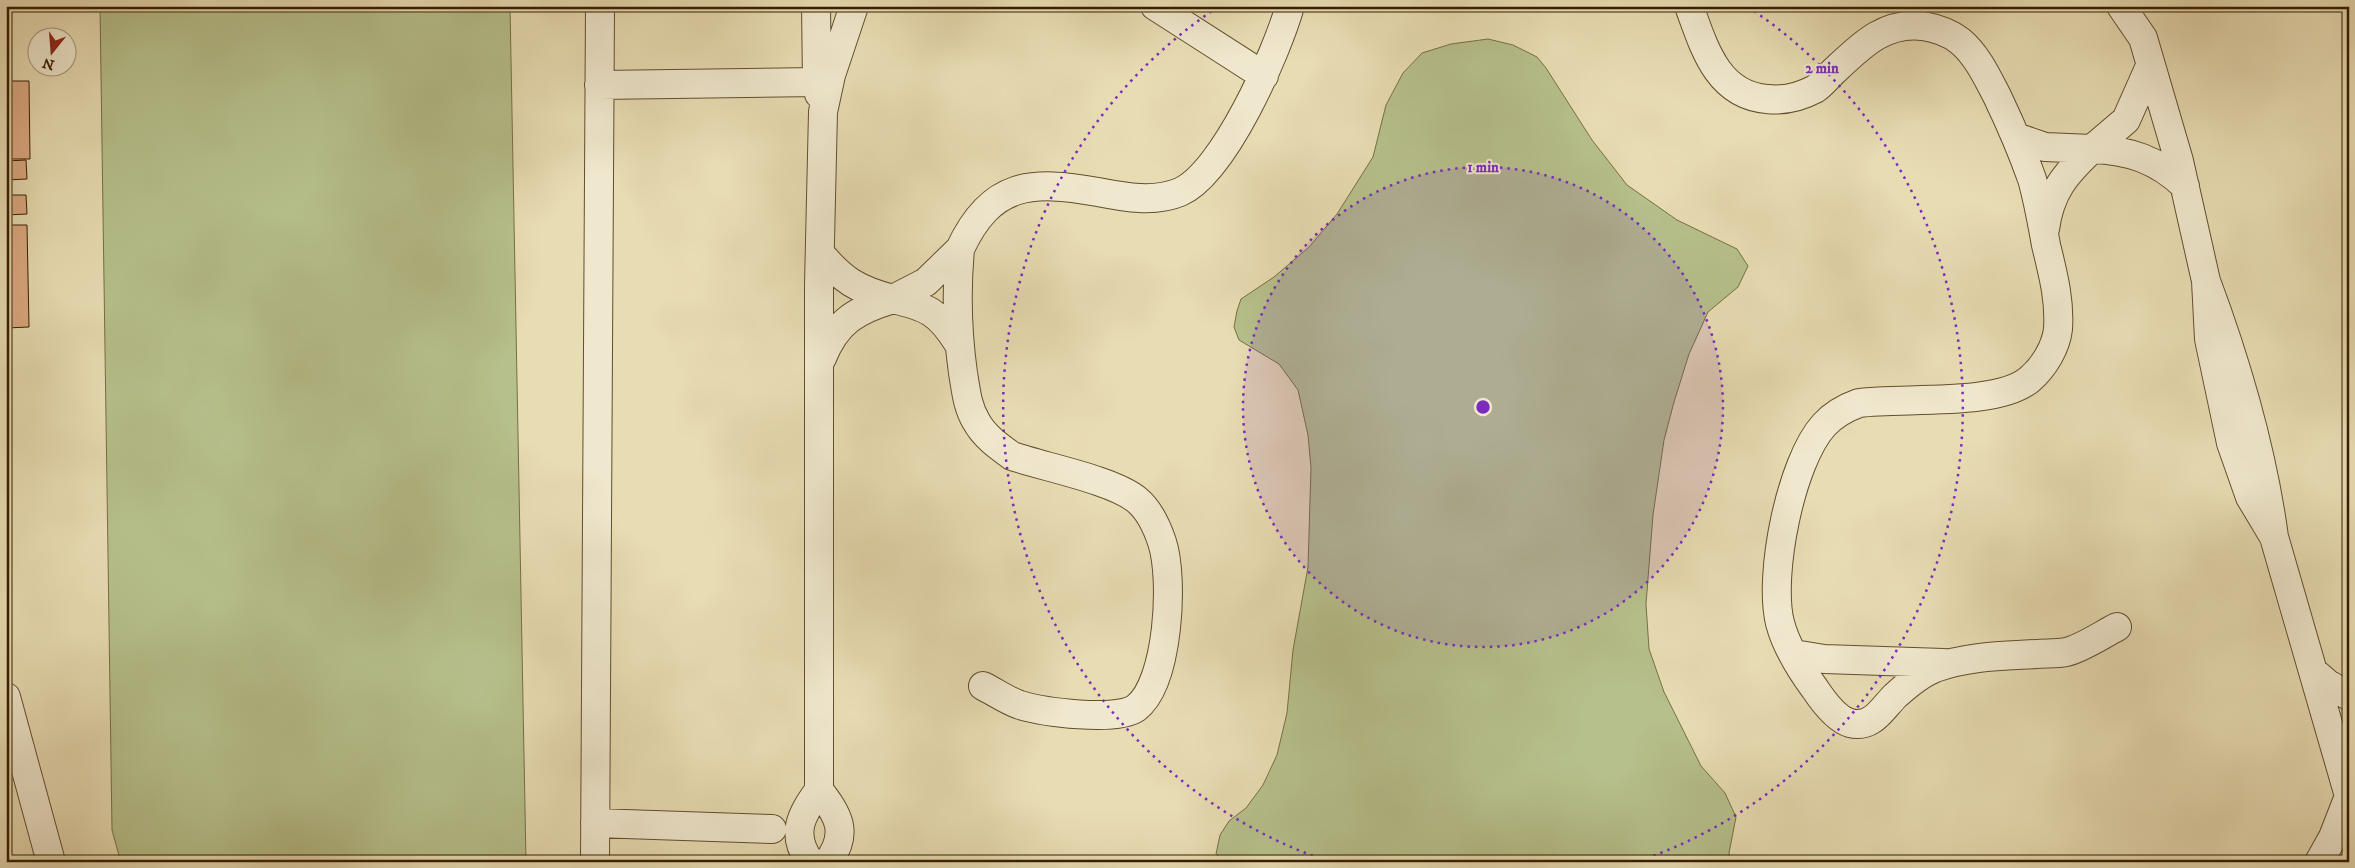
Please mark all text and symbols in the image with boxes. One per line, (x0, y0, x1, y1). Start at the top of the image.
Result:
north arrow (28, 28, 78, 78)
text: N (40, 53, 57, 74)
text: 2 min (1805, 59, 1839, 78)
text: 1 min (1467, 158, 1499, 177)
centre of rings (1474, 398, 1492, 416)

